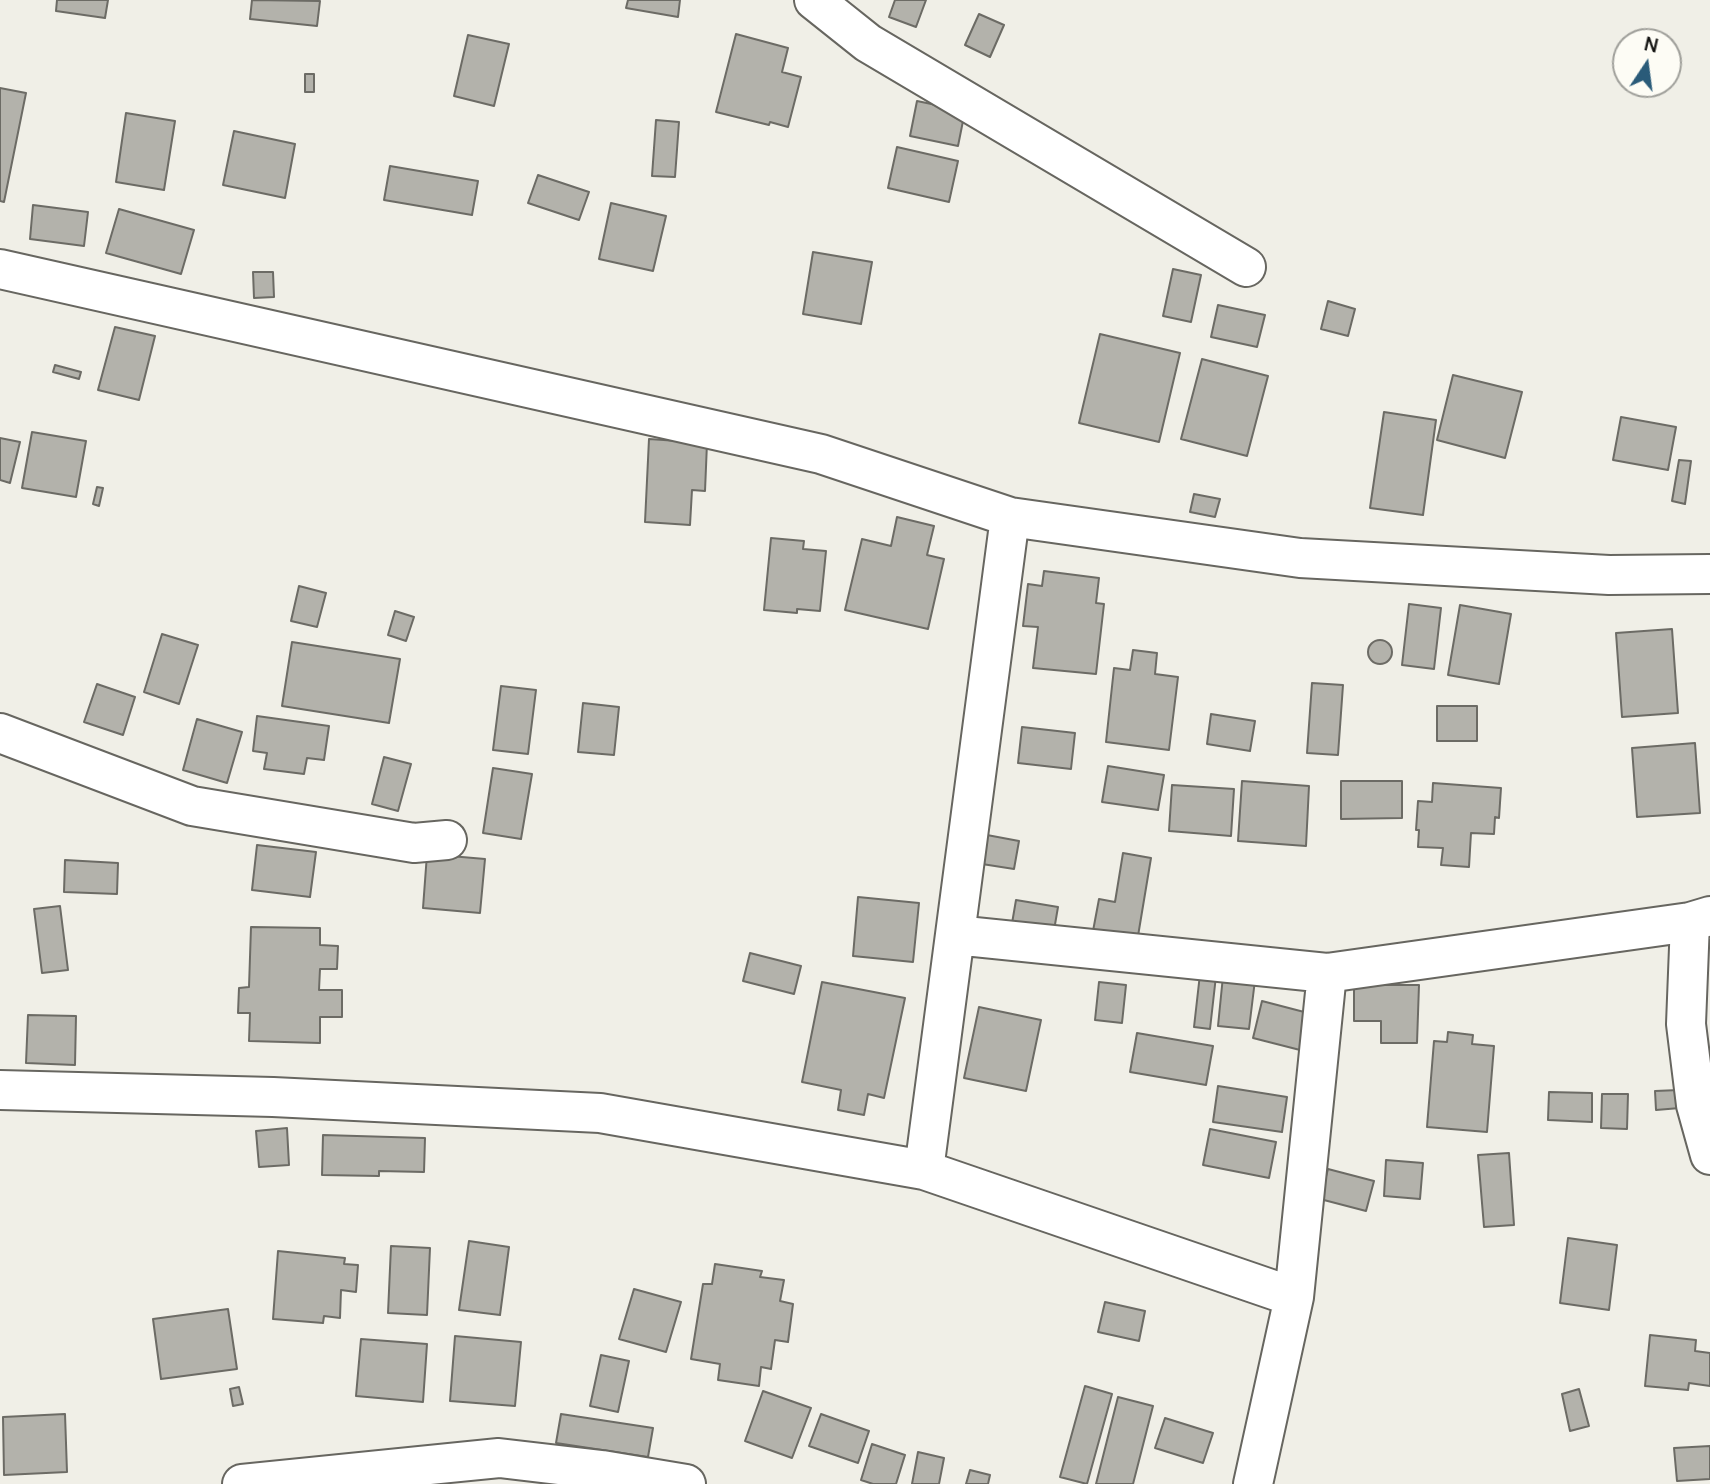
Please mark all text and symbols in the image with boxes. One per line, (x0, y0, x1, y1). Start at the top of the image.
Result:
north arrow (1612, 28, 1682, 98)
text: N (1642, 30, 1661, 59)

